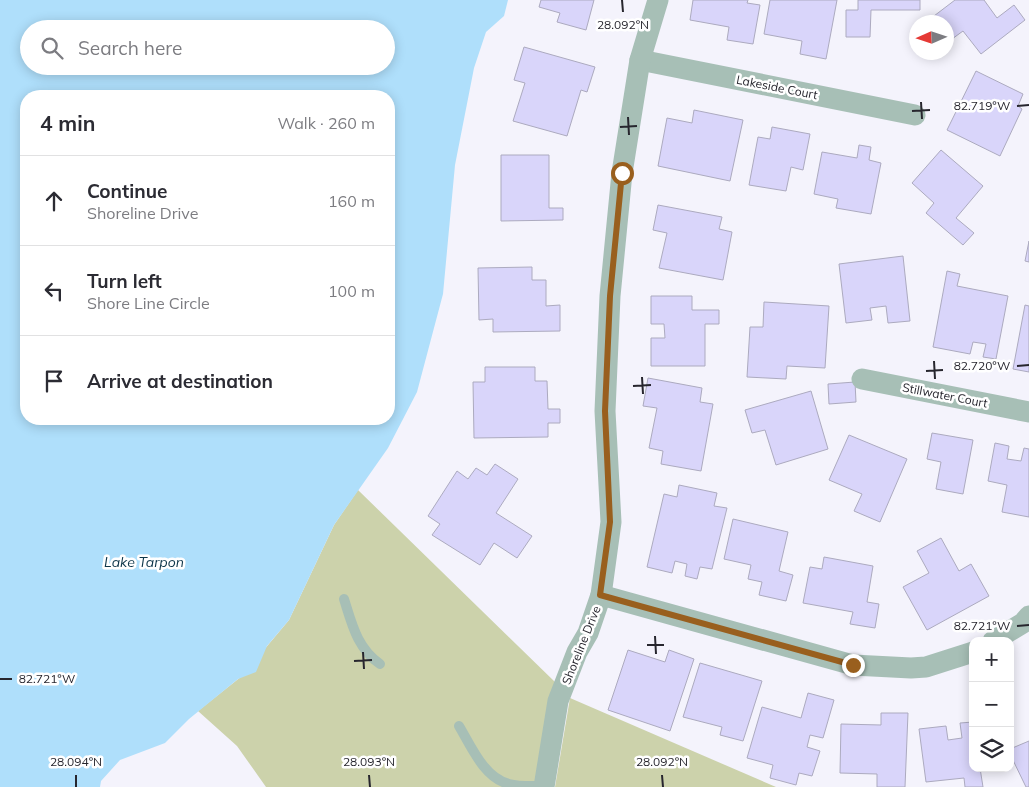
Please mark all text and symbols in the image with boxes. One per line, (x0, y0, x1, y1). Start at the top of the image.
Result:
north arrow (909, 15, 954, 60)
text: 28.092°N (597, 17, 649, 32)
search box (20, 20, 395, 75)
icon: search (38, 34, 66, 62)
text: Search here (78, 36, 182, 60)
street label: Lakeside Court (735, 72, 819, 102)
text: 82.719°W (954, 98, 1010, 113)
text: 4 min (40, 110, 95, 136)
text: Walk · 260 m (277, 113, 375, 133)
route start (611, 162, 634, 185)
text: Continue (87, 179, 167, 203)
icon: ahead (40, 187, 68, 215)
text: 160 m (328, 191, 375, 211)
text: Shoreline Drive (87, 203, 198, 223)
text: Turn left (87, 269, 162, 293)
icon: left (40, 277, 68, 305)
text: 100 m (328, 281, 375, 301)
text: Shore Line Circle (87, 293, 210, 313)
text: 82.720°W (954, 358, 1010, 373)
icon: arrive (40, 367, 68, 395)
text: Arrive at destination (87, 369, 273, 393)
street label: Stillwater Court (901, 379, 989, 411)
water label: Lake Tarpon (104, 553, 184, 571)
street label: Shoreline Drive (558, 603, 604, 687)
text: 82.721°W (954, 618, 1010, 633)
map controls (969, 637, 1014, 772)
button: + (969, 637, 1014, 682)
route end (842, 654, 865, 677)
text: 82.721°W (19, 671, 75, 686)
button: − (969, 682, 1014, 727)
button: layers (969, 727, 1014, 772)
text: 28.094°N (50, 754, 102, 769)
text: 28.093°N (343, 754, 395, 769)
text: 28.092°N (636, 754, 688, 769)

